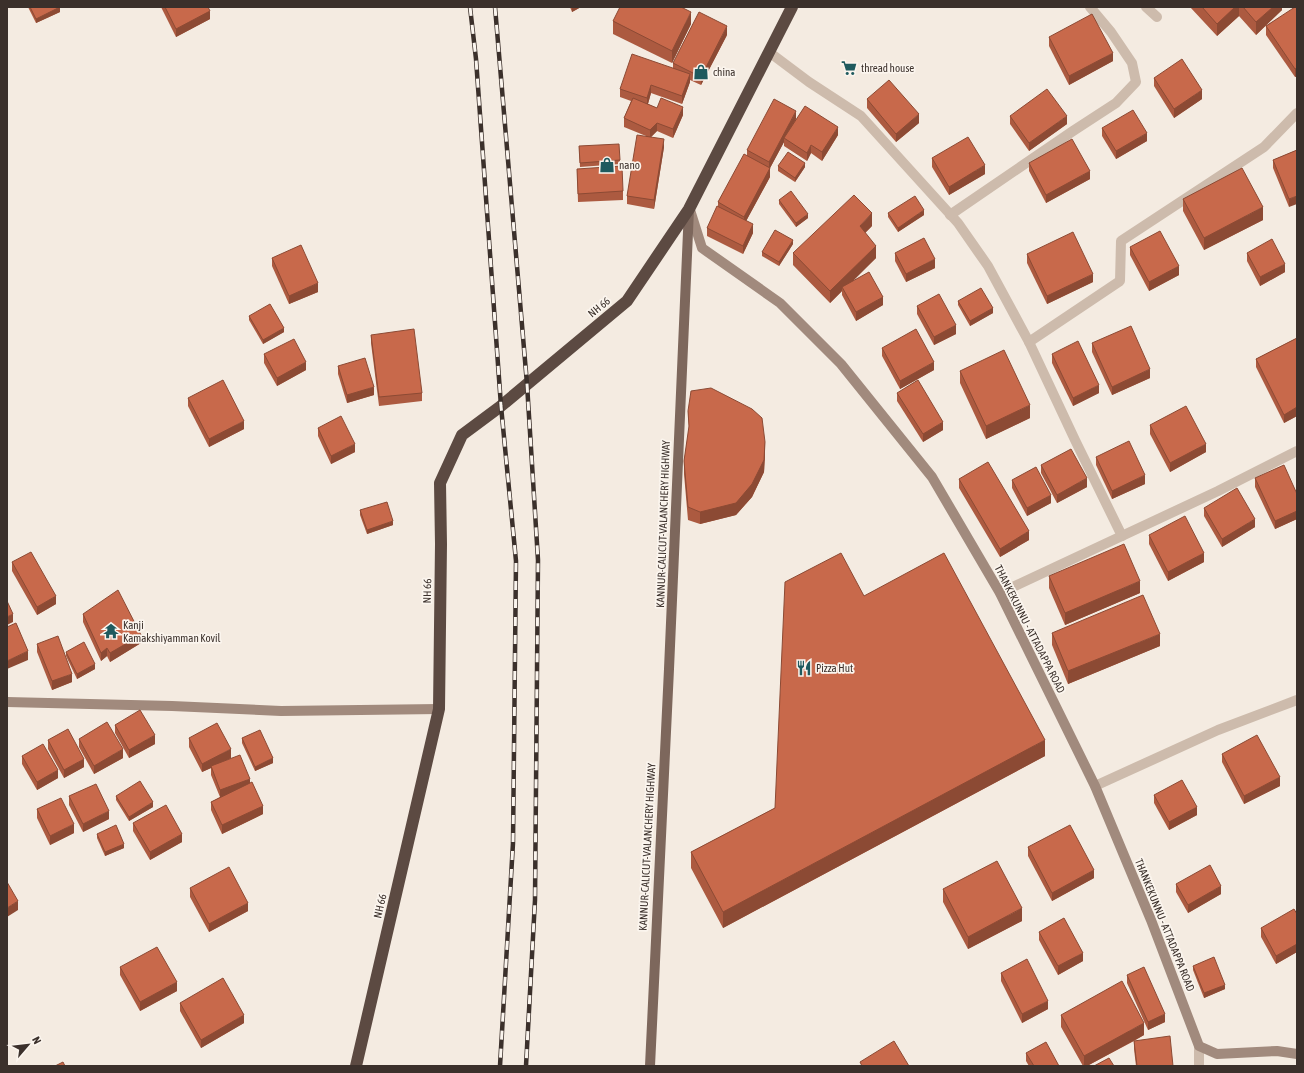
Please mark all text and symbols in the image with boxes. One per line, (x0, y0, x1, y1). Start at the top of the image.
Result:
supermarket icon: thread house (840, 59, 858, 77)
place label: thread house (861, 62, 914, 74)
shop icon: china (692, 63, 710, 81)
place label: china (713, 66, 735, 78)
shop icon: nano (598, 156, 616, 174)
place label: nano (619, 159, 640, 171)
street label: NH 66 (586, 294, 612, 320)
street label: KANNUR-CALICUT-VALANCHERY HIGHWAY (654, 440, 672, 608)
street label: THANKEKUNNU - ATTADAPPA ROAD (992, 563, 1068, 695)
street label: NH 66 (421, 579, 433, 603)
place label: Kanji Kamakshiyamman Kovil (123, 619, 221, 644)
temple icon: Kanji Kamakshiyamman Kovil (102, 622, 120, 640)
restaurant icon: Pizza Hut (795, 659, 813, 677)
place label: Pizza Hut (816, 662, 853, 674)
street label: KANNUR-CALICUT-VALANCHERY HIGHWAY (637, 763, 657, 931)
street label: THANKEKUNNU - ATTADAPPA ROAD (1133, 857, 1197, 993)
street label: NH 66 (371, 893, 389, 919)
north arrow (8, 1025, 48, 1065)
text: N (30, 1035, 44, 1046)

